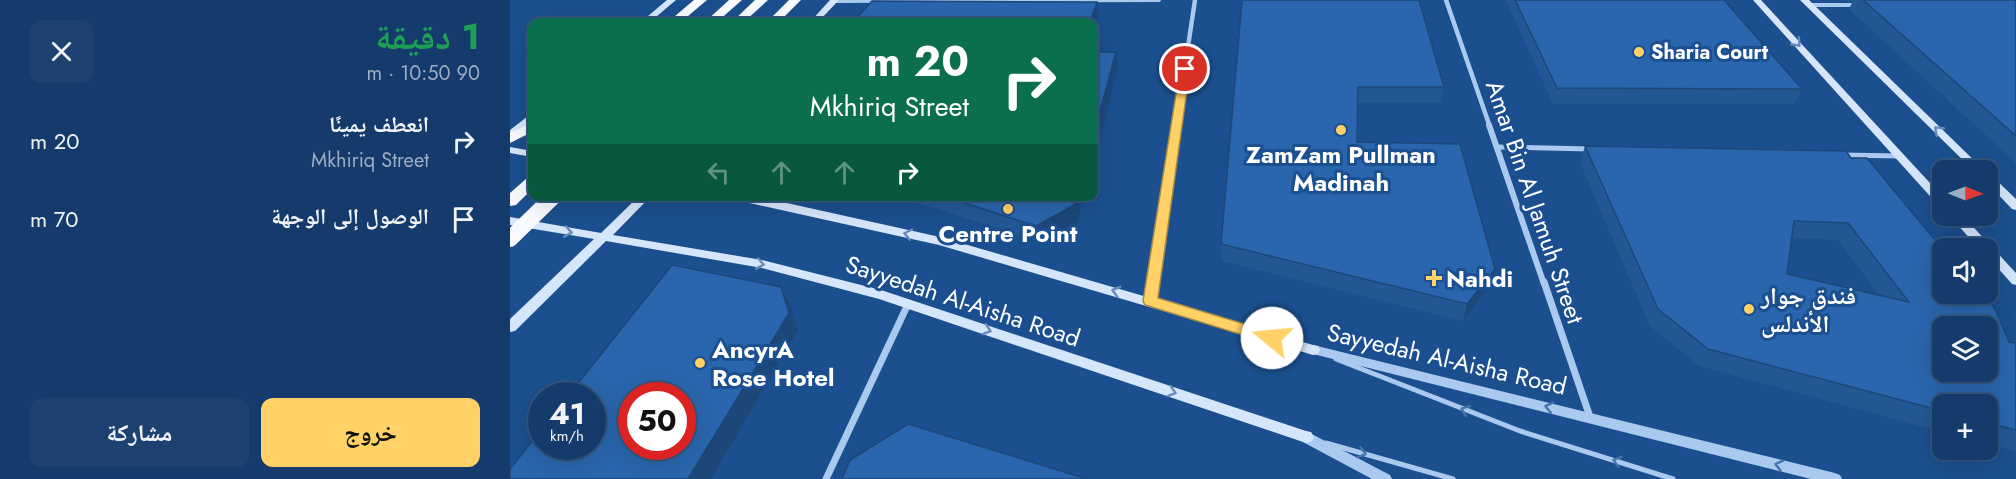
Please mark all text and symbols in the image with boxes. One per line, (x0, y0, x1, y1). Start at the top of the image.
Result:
text: 1 دقيقة (375, 10, 480, 62)
button: close (30, 20, 93, 83)
text: 20 m (867, 31, 969, 92)
one-way arrow (1790, 36, 1801, 47)
place label: Sharia Court (1651, 38, 1769, 67)
icon: right (990, 42, 1068, 120)
pin (1159, 43, 1210, 94)
marker: Sharia Court (1632, 45, 1646, 59)
icon: arrive (1168, 52, 1201, 85)
text: 90 m · 10:50 (367, 59, 480, 88)
street label: Amar Bin Al Jamuh Street (1477, 76, 1593, 329)
text: Mkhiriq Street (810, 87, 969, 126)
text: انعطف يمينًا (329, 108, 429, 140)
marker: ZamZam Pullman Madinah (1334, 123, 1348, 137)
text: 20 m (30, 125, 80, 157)
icon: right (447, 125, 480, 158)
one-way arrow (1934, 126, 1944, 137)
place label: ZamZam Pullman Madinah (1246, 137, 1436, 200)
text: Mkhiriq Street (311, 146, 429, 175)
icon: left (702, 156, 735, 189)
icon: ahead (765, 156, 798, 189)
icon: ahead (828, 156, 861, 189)
icon: right (891, 156, 924, 189)
north arrow (1932, 160, 1998, 226)
map controls (1932, 160, 1998, 460)
text: الوصول إلى الوجهة (271, 200, 429, 232)
marker: Centre Point (1001, 202, 1015, 216)
text: 70 m (30, 203, 79, 235)
icon: arrive (447, 203, 480, 236)
place label: Centre Point (939, 216, 1078, 251)
one-way arrow (563, 225, 572, 237)
one-way arrow (903, 228, 913, 241)
button: sound (1932, 238, 1998, 304)
street label: Sayyedah Al-Aisha Road (841, 247, 1085, 355)
one-way arrow (755, 257, 765, 270)
place label: Nahdi (1446, 261, 1513, 296)
marker: Nahdi (1427, 271, 1441, 285)
place label: فندق جوار الأندلس (1760, 278, 1856, 341)
one-way arrow (1111, 286, 1122, 298)
marker: فندق جوار الأندلس (1742, 302, 1756, 316)
position arrow (1240, 306, 1304, 370)
street label: Sayyedah Al-Aisha Road (1324, 314, 1570, 404)
button: layers (1932, 316, 1998, 382)
one-way arrow (981, 323, 992, 336)
place label: AncyrA Rose Hotel (711, 332, 834, 395)
marker: AncyrA Rose Hotel (693, 356, 707, 370)
speed limit sign: 50 (618, 382, 696, 460)
one-way arrow (1166, 385, 1177, 398)
text: 41 (549, 392, 585, 435)
button: + (1932, 394, 1998, 460)
button: مشاركة (30, 398, 249, 467)
button: خروج (261, 398, 480, 467)
one-way arrow (1544, 401, 1554, 414)
one-way arrow (1461, 404, 1471, 417)
text: km/h (550, 425, 584, 447)
one-way arrow (1357, 446, 1367, 458)
one-way arrow (1612, 456, 1623, 469)
one-way arrow (1774, 459, 1784, 472)

